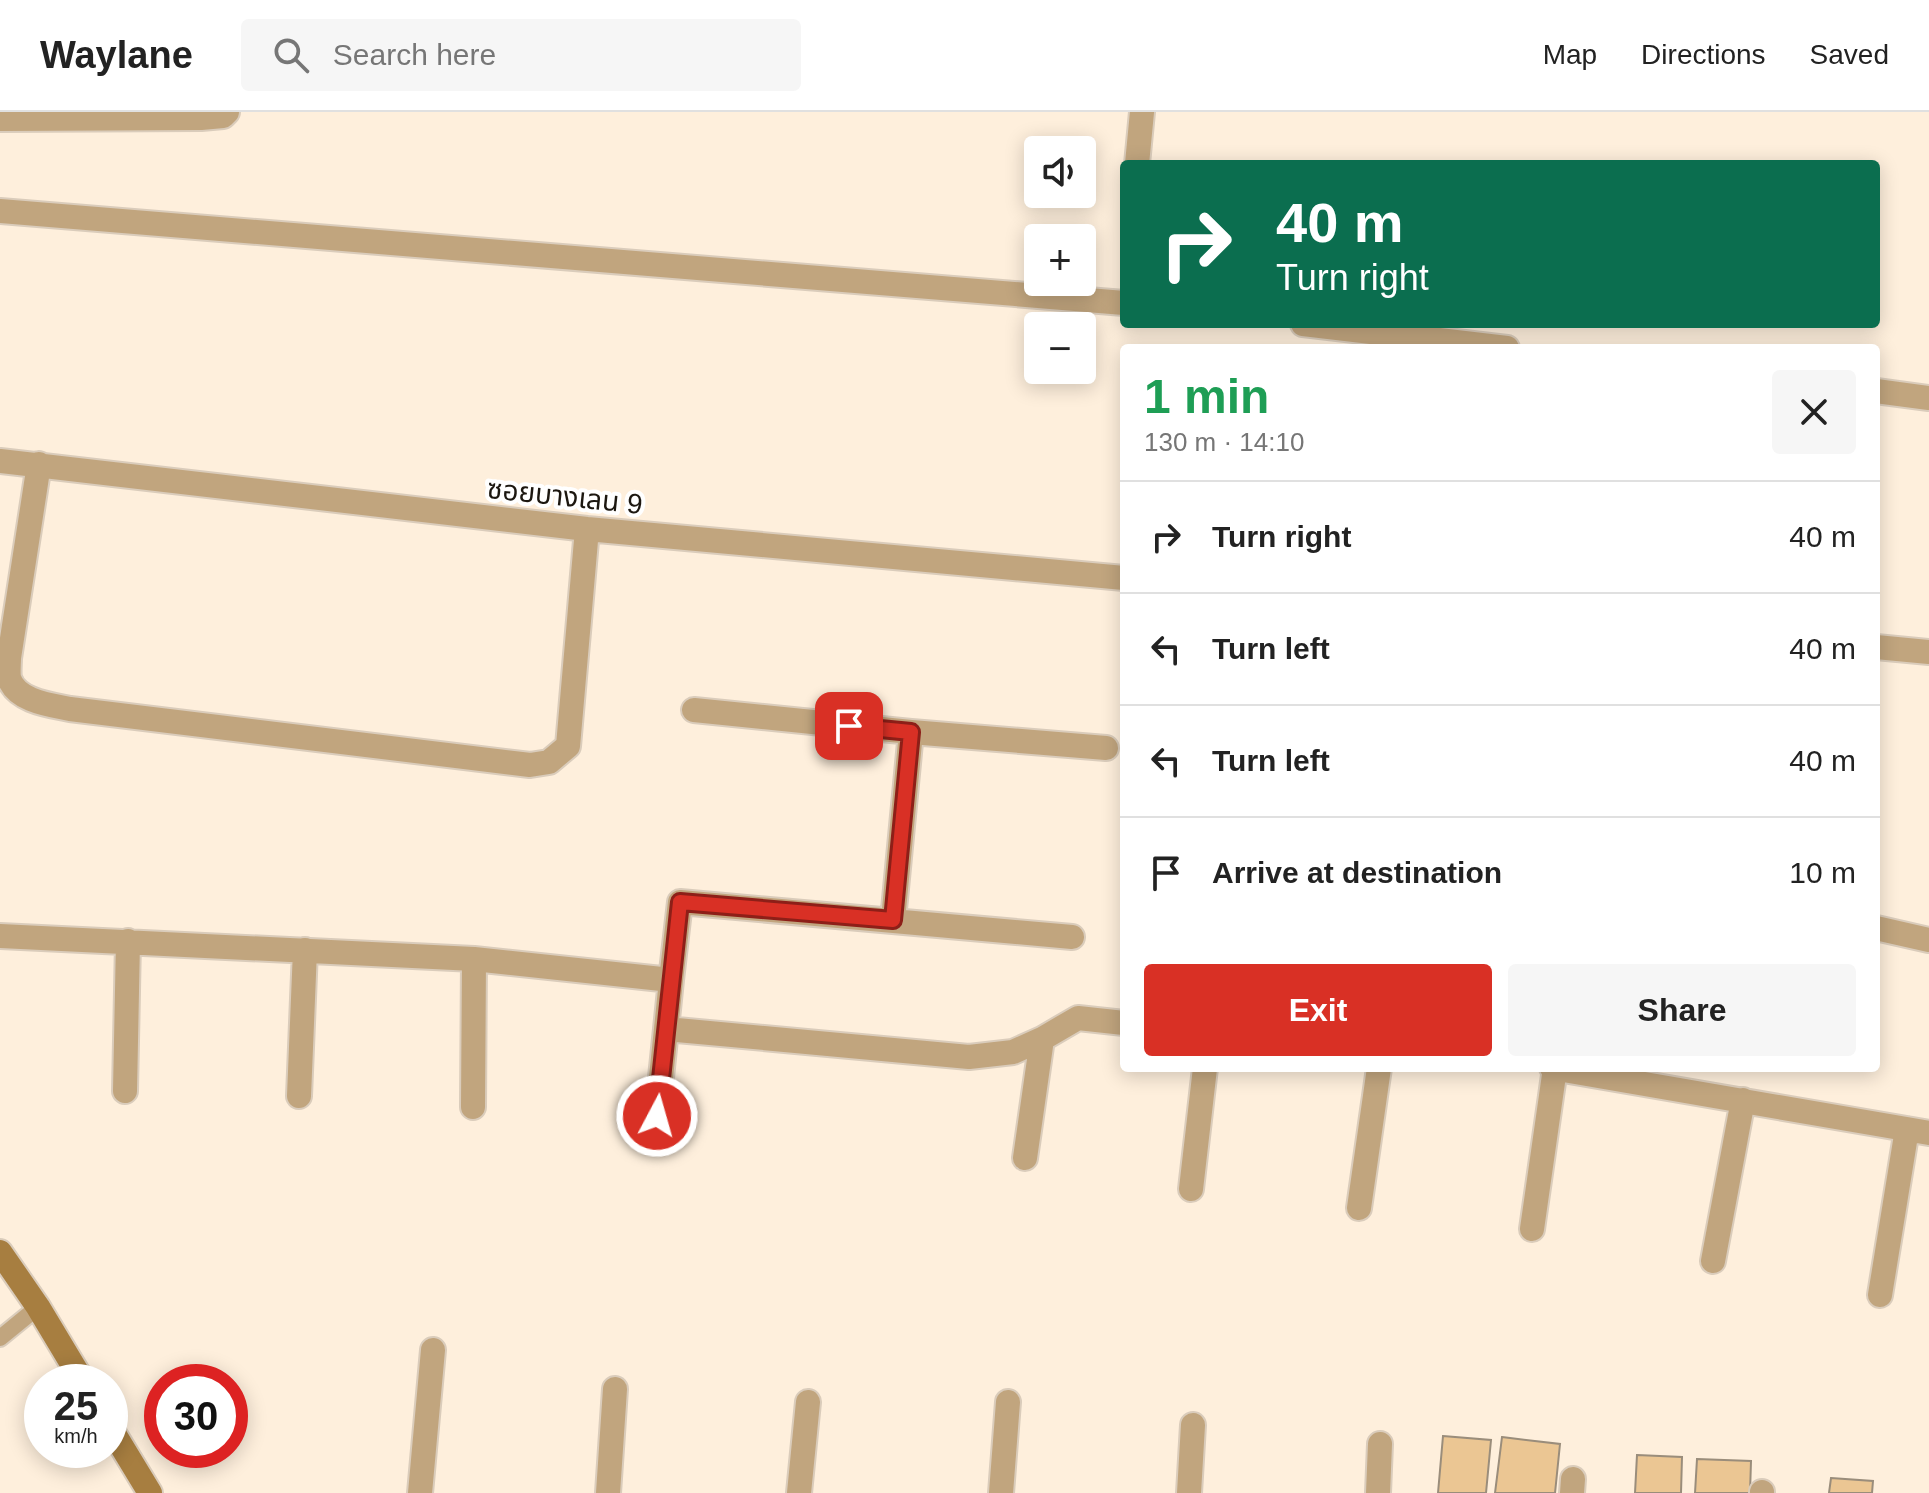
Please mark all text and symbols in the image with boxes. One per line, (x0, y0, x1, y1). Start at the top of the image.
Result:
search box (241, 19, 801, 91)
icon: search (269, 33, 313, 77)
text: Waylane (40, 34, 193, 76)
text: Search here (333, 38, 496, 71)
text: Map (1543, 39, 1597, 70)
text: Directions (1641, 39, 1766, 70)
text: Saved (1810, 39, 1889, 70)
map controls (1024, 136, 1096, 384)
button: sound (1024, 136, 1096, 208)
text: 40 m (1276, 191, 1404, 254)
icon: right (1144, 192, 1248, 296)
button: + (1024, 224, 1096, 296)
text: Turn right (1276, 257, 1429, 298)
button: − (1024, 312, 1096, 384)
text: 1 min (1144, 370, 1269, 423)
button: close (1772, 370, 1856, 454)
text: 130 m · 14:10 (1144, 427, 1304, 457)
street label: ซอยบางเลน 9 (486, 473, 644, 520)
icon: right (1144, 515, 1188, 559)
text: Turn right (1212, 520, 1351, 553)
text: 40 m (1789, 520, 1856, 553)
icon: left (1144, 627, 1188, 671)
text: Turn left (1212, 632, 1330, 665)
text: 40 m (1789, 632, 1856, 665)
pin (815, 692, 883, 760)
icon: arrive (827, 704, 871, 748)
icon: left (1144, 739, 1188, 783)
text: Turn left (1212, 744, 1330, 777)
text: 40 m (1789, 744, 1856, 777)
icon: arrive (1144, 851, 1188, 895)
text: Arrive at destination (1212, 856, 1502, 889)
text: 10 m (1789, 856, 1856, 889)
button: Exit (1144, 964, 1492, 1056)
button: Share (1508, 964, 1856, 1056)
position arrow (615, 1074, 699, 1158)
speed limit sign: 30 (144, 1364, 248, 1468)
text: 25 (54, 1384, 98, 1428)
text: km/h (54, 1425, 98, 1447)

